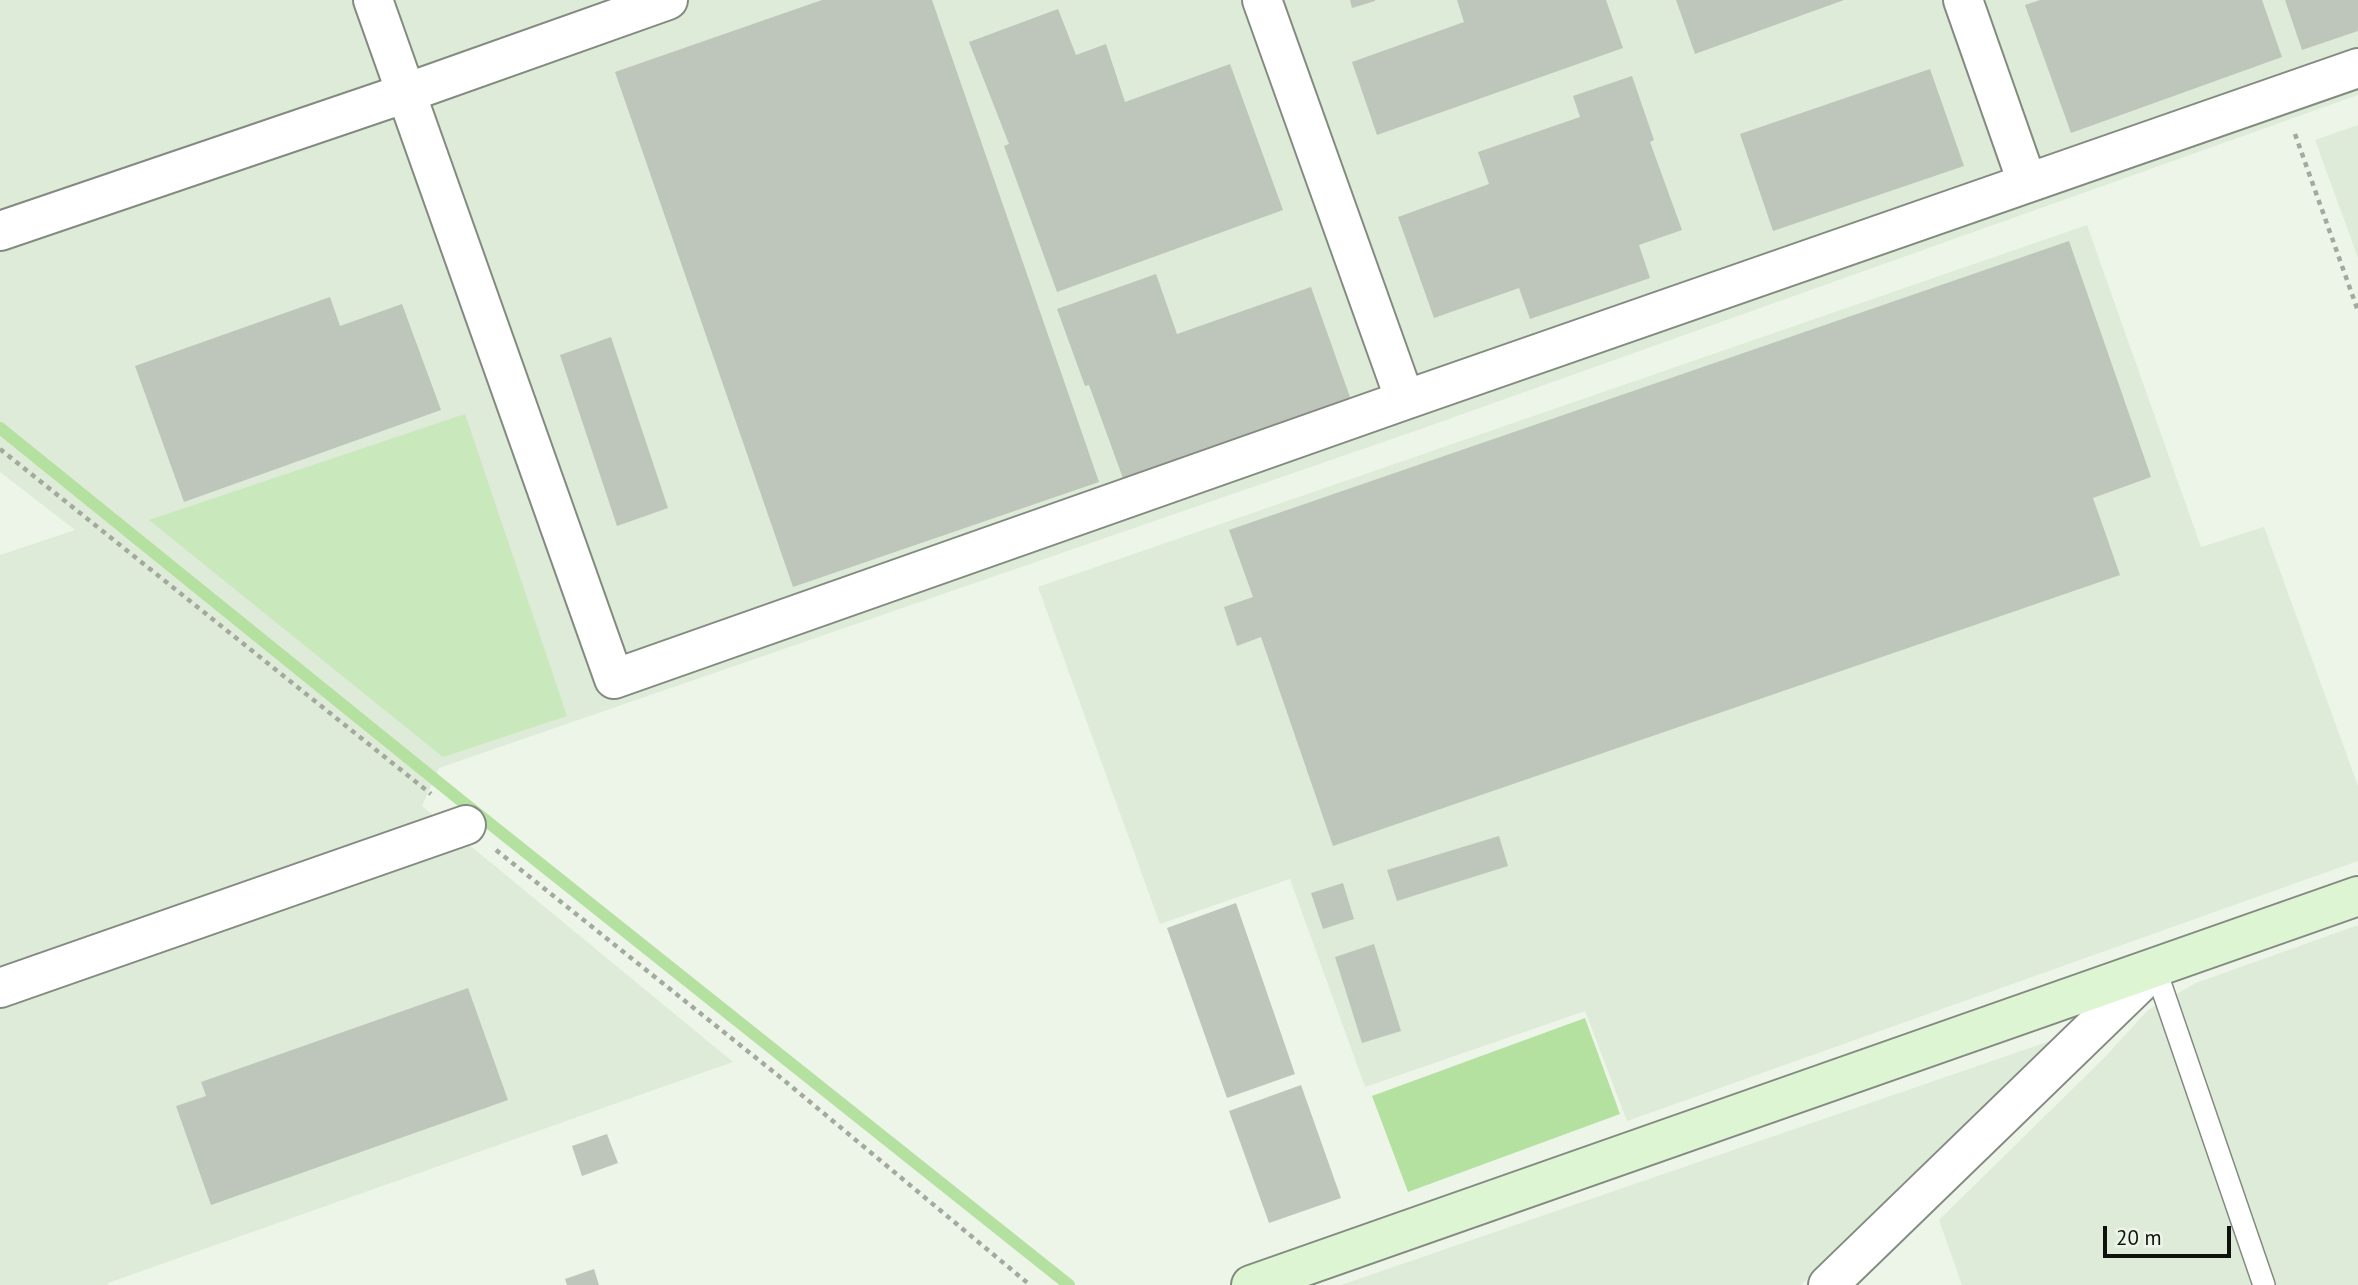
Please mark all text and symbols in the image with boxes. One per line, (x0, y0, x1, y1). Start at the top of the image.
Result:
scale bar (2106, 1212, 2234, 1256)
text: 20 m (2116, 1224, 2162, 1251)

